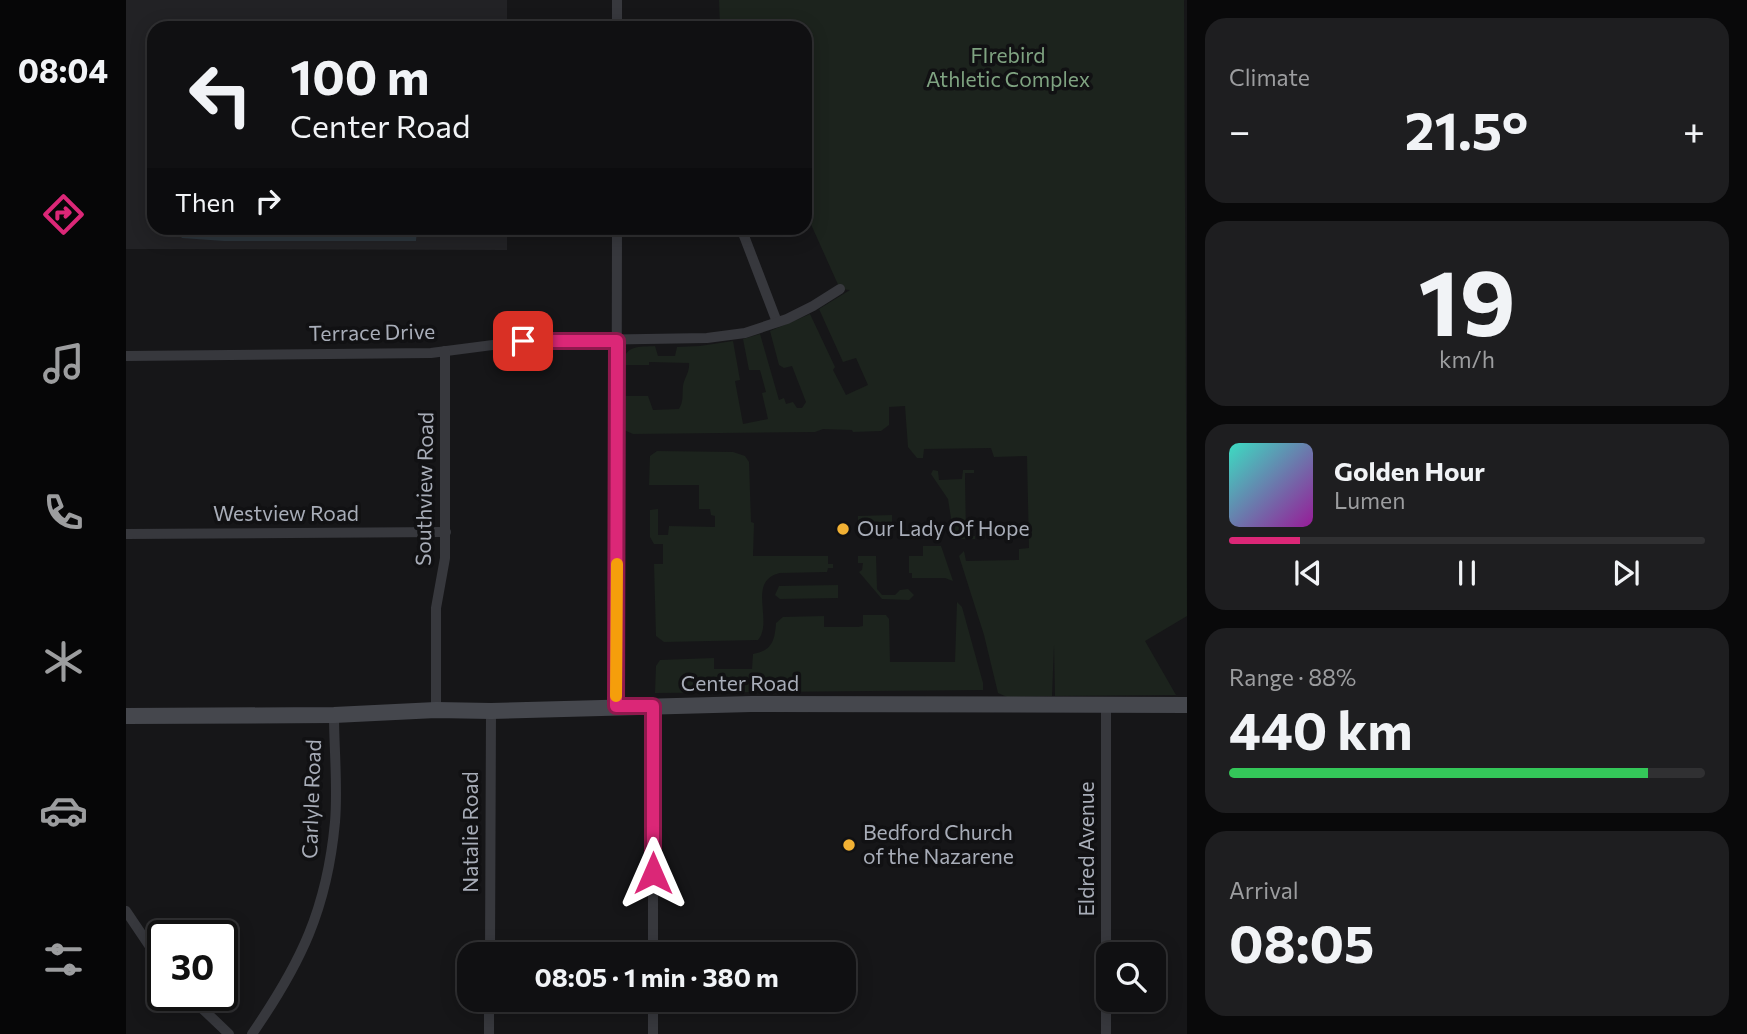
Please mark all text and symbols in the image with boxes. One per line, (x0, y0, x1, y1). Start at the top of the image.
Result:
park label: FIrebird Athletic Complex (926, 42, 1090, 91)
text: 100 m (290, 45, 429, 105)
icon: left (175, 49, 266, 140)
text: 08:04 (18, 50, 108, 90)
text: Climate (1229, 63, 1310, 91)
text: 21.5° (1405, 97, 1528, 161)
text: Center Road (290, 105, 471, 145)
text: − (1229, 106, 1251, 153)
text: + (1683, 106, 1705, 153)
icon: right (249, 182, 287, 220)
text: Then (175, 186, 235, 217)
icon: directions (39, 190, 88, 239)
text: 19 (1418, 243, 1516, 355)
pin (493, 311, 553, 371)
street label: Terrace Drive (308, 318, 436, 345)
icon: arrive (504, 322, 542, 360)
icon: music (39, 339, 88, 388)
text: km/h (1439, 345, 1495, 373)
street label: Southview Road (410, 412, 437, 566)
text: Golden Hour (1334, 455, 1485, 486)
text: Lumen (1334, 486, 1405, 514)
icon: phone (39, 488, 88, 537)
street label: Westview Road (213, 500, 359, 525)
place label: Our Lady Of Hope (857, 515, 1030, 540)
marker: Our Lady Of Hope (835, 521, 851, 537)
icon: previous (1289, 554, 1327, 592)
icon: pause (1448, 554, 1486, 592)
icon: next (1607, 554, 1645, 592)
icon: climate (39, 637, 88, 686)
text: Range · 88% (1229, 663, 1356, 691)
street label: Center Road (681, 670, 799, 695)
text: 440 km (1229, 697, 1413, 761)
street label: Carlyle Road (296, 739, 325, 859)
street label: Natalie Road (457, 771, 482, 893)
street label: Eldred Avenue (1073, 781, 1098, 917)
icon: car (39, 786, 88, 835)
place label: Bedford Church of the Nazarene (863, 819, 1014, 868)
position arrow (616, 836, 690, 910)
marker: Bedford Church of the Nazarene (841, 837, 857, 853)
text: Arrival (1229, 876, 1299, 904)
text: 08:05 (1229, 910, 1374, 974)
speed limit sign: 30 (147, 920, 238, 1011)
icon: filters (39, 935, 88, 984)
map controls (1096, 942, 1166, 1012)
button: search (1096, 942, 1166, 1012)
text: 08:05 · 1 min · 380 m (534, 961, 779, 992)

